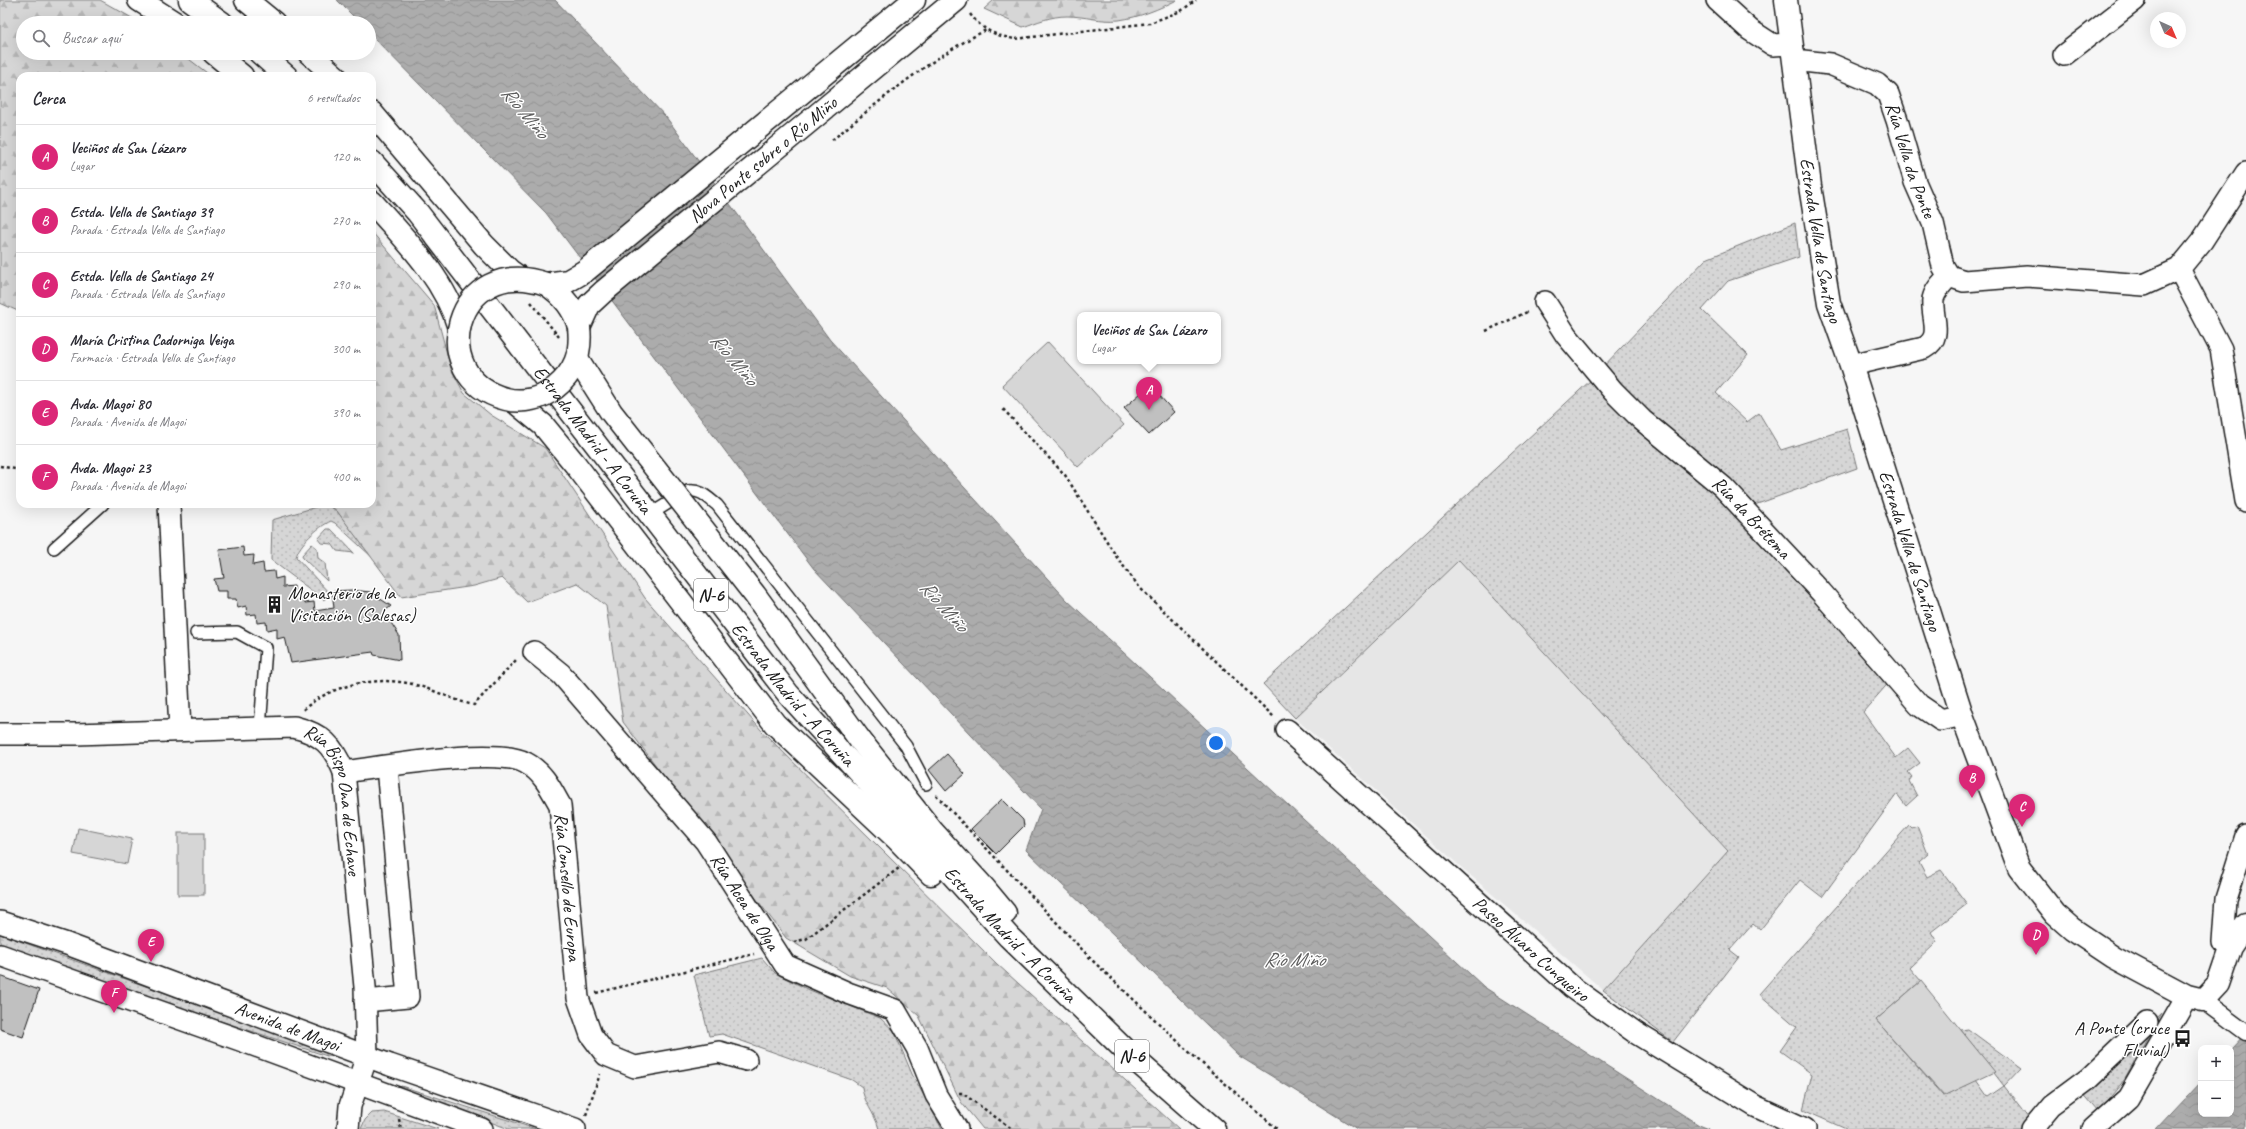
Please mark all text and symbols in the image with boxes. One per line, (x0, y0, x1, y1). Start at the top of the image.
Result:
north arrow (2150, 12, 2186, 48)
search box (16, 16, 376, 60)
icon: search (30, 27, 52, 49)
text: Buscar aquí (62, 29, 121, 48)
water label: Río Miño (496, 81, 556, 145)
text: Cerca (32, 88, 65, 109)
text: 6 resultados (307, 90, 360, 106)
street label: Nova Ponte sobre o Río Miño (684, 90, 843, 228)
street label: Rúa Vella da Ponte (1880, 99, 1942, 223)
text: Veciños de San Lázaro (70, 139, 185, 158)
text: A (42, 149, 48, 165)
text: 120 m (332, 149, 360, 165)
street label: Estrada Vella de Santiago (1795, 157, 1848, 327)
text: Lugar (70, 158, 94, 174)
text: Estda. Vella de Santiago 39 (70, 203, 212, 222)
text: B (42, 213, 48, 229)
text: 270 m (332, 213, 360, 229)
text: Parada · Estrada Vella de Santiago (70, 222, 224, 238)
text: Estda. Vella de Santiago 24 (70, 267, 212, 286)
text: C (42, 277, 48, 293)
text: 290 m (332, 277, 360, 293)
text: Parada · Estrada Vella de Santiago (70, 286, 224, 302)
popup (1077, 312, 1221, 364)
text: Veciños de San Lázaro (1091, 321, 1207, 340)
water label: Río Miño (705, 328, 765, 392)
text: María Cristina Cadorniga Veiga (70, 331, 234, 350)
text: Lugar (1091, 340, 1116, 356)
text: D (41, 341, 49, 357)
text: 300 m (332, 341, 360, 357)
text: Farmacia · Estrada Vella de Santiago (70, 350, 235, 366)
street label: Estrada Madrid - A Coruña (528, 361, 658, 520)
pin: A (1136, 377, 1162, 410)
text: Avda. Magoi 80 (70, 395, 150, 414)
text: E (42, 405, 48, 421)
text: 390 m (332, 405, 360, 421)
text: Parada · Avenida de Magoi (70, 414, 186, 430)
text: Avda. Magoi 23 (70, 459, 150, 478)
street label: Estrada Vella de Santiago (1873, 468, 1947, 635)
text: F (42, 469, 48, 485)
text: 400 m (332, 469, 360, 485)
street label: Rúa da Brétema (1707, 471, 1797, 565)
text: Parada · Avenida de Magoi (70, 478, 186, 494)
water label: Río Miño (914, 575, 976, 639)
road number: N-6 (694, 579, 728, 611)
place label: Monasterio de la Visitación (Salesas) (288, 581, 417, 627)
building icon: Monasterio de la Visitación (Salesas) (265, 594, 285, 614)
street label: Estrada Madrid - A Coruña (726, 618, 861, 773)
street label: Rúa Bispo Ona de Echave (300, 719, 366, 878)
your location (1206, 733, 1226, 753)
pin: B (1959, 765, 1985, 798)
pin: C (2009, 794, 2035, 827)
street label: Rúa Consello de Europa (549, 812, 587, 963)
street label: Rúa Acea de Olga (705, 849, 785, 956)
street label: Estrada Madrid - A Coruña (939, 861, 1083, 1009)
street label: Paseo Álvaro Cunqueiro (1468, 891, 1595, 1008)
pin: D (2023, 922, 2049, 955)
pin: E (138, 929, 164, 962)
water label: Río Miño (1264, 947, 1327, 972)
pin: F (101, 980, 127, 1013)
street label: Avenida de Magoi (232, 996, 346, 1058)
place label: A Ponte (cruce Fluvial) (2074, 1016, 2171, 1062)
bus stop icon: A Ponte (cruce Fluvial) (2172, 1029, 2192, 1049)
road number: N-6 (1115, 1040, 1149, 1072)
map controls (2198, 1045, 2234, 1117)
button: + (2198, 1045, 2234, 1081)
button: − (2198, 1081, 2234, 1117)

